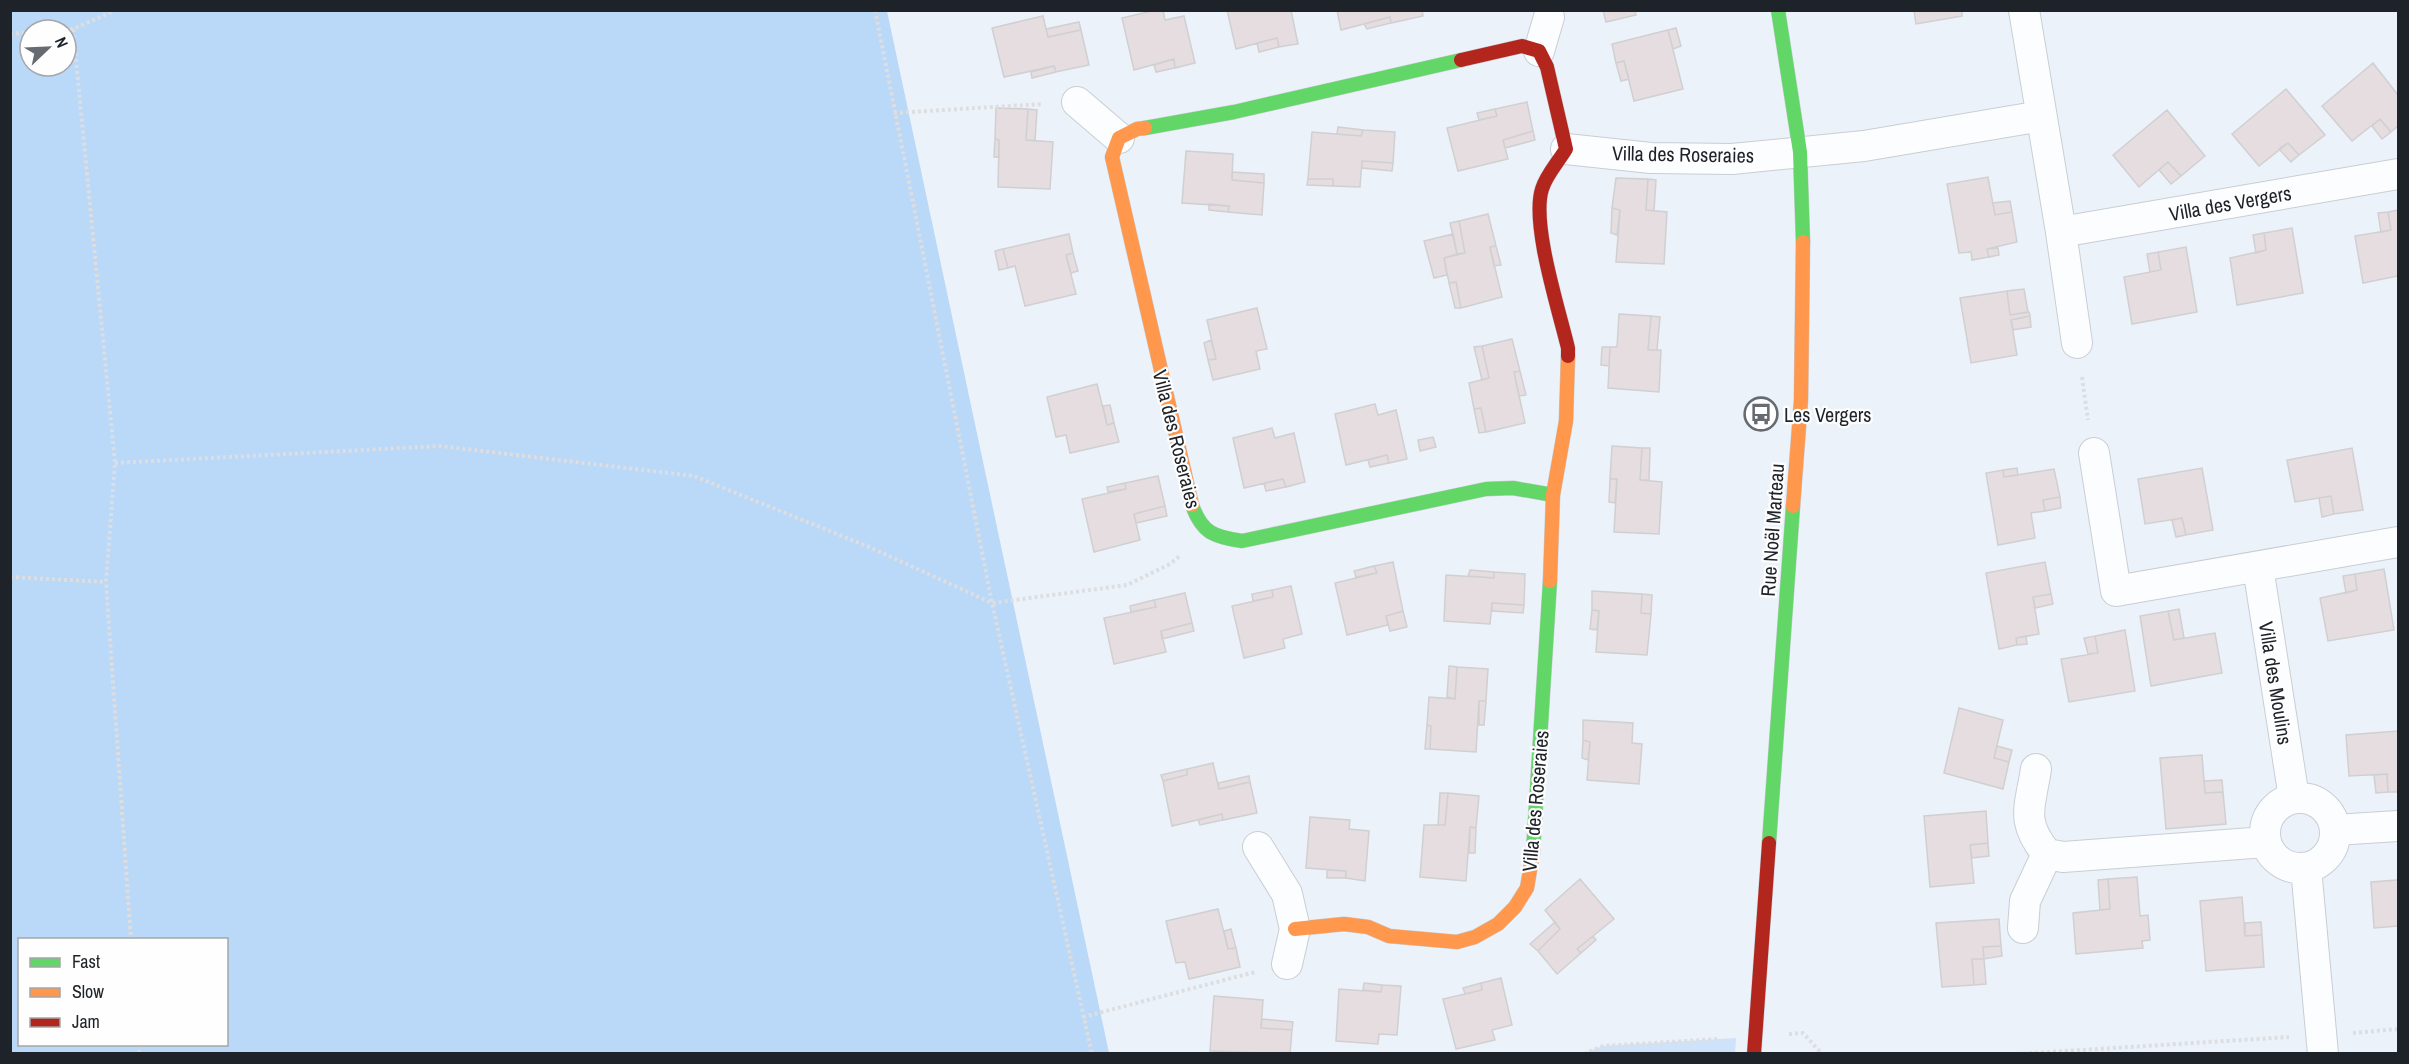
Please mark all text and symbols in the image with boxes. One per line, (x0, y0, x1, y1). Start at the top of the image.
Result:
north arrow (18, 18, 78, 78)
text: N (50, 33, 74, 51)
street label: Villa des Roseraies (1612, 139, 1754, 169)
street label: Villa des Vergers (2167, 179, 2293, 227)
street label: Villa des Roseraies (1147, 367, 1207, 511)
bus stop icon: Les Vergers (1743, 396, 1779, 432)
place label: Les Vergers (1784, 401, 1872, 428)
street label: Rue Noël Marteau (1754, 463, 1790, 597)
street label: Villa des Moulins (2253, 619, 2299, 747)
street label: Villa des Roseraies (1515, 729, 1555, 873)
legend (18, 938, 228, 1046)
text: Fast (72, 949, 100, 974)
text: Slow (72, 979, 104, 1004)
text: Jam (72, 1009, 100, 1034)

